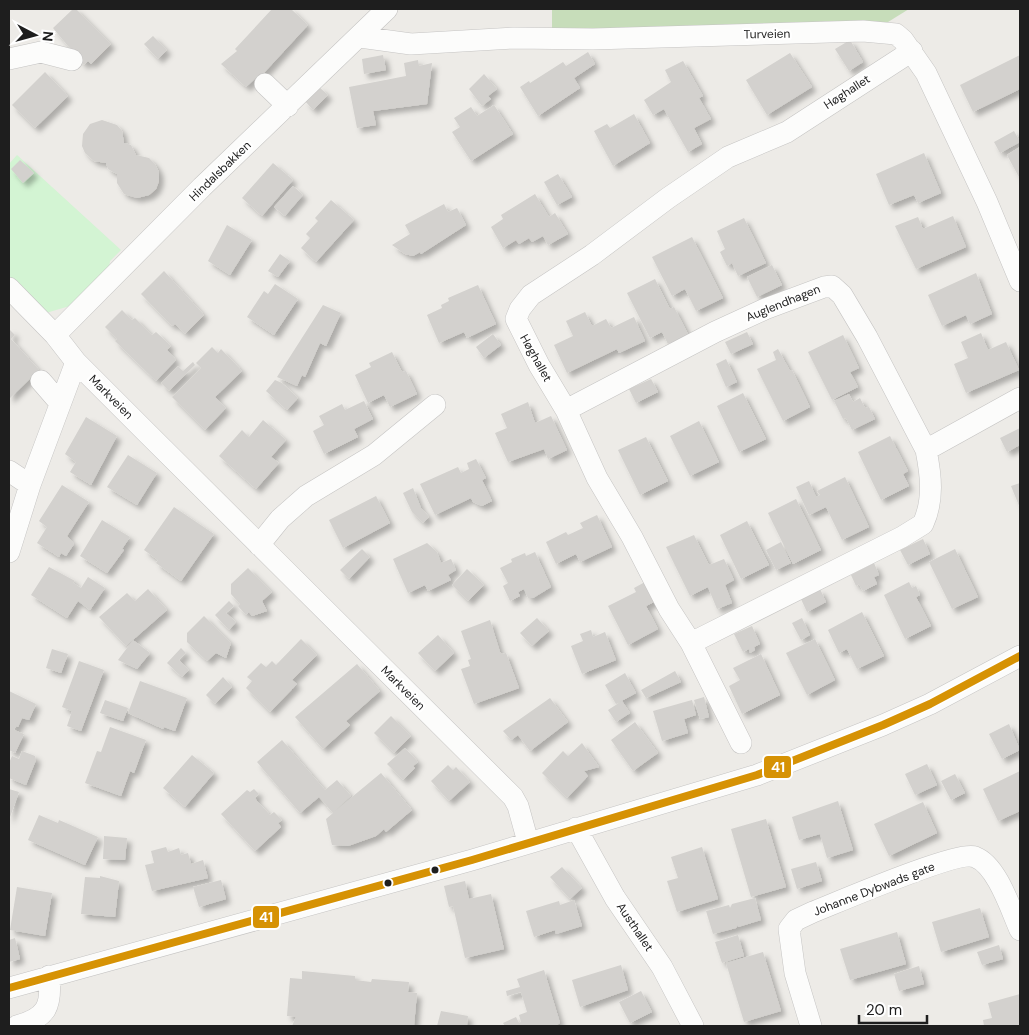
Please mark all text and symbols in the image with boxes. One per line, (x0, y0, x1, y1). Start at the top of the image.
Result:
north arrow (10, 10, 60, 60)
street label: Turveien (743, 26, 791, 42)
text: N (38, 30, 57, 42)
street label: Høghallet (821, 71, 873, 113)
street label: Hindalsbakken (186, 137, 254, 205)
street label: Auglendhagen (743, 281, 823, 325)
street label: Høghallet (516, 331, 556, 385)
street label: Markveien (85, 371, 137, 423)
street label: Markveien (377, 662, 429, 714)
line badge: 41 (763, 755, 792, 779)
text: 41 (771, 758, 785, 776)
street label: Johanne Dybwads gate (811, 858, 937, 920)
unlabelled marker (430, 865, 440, 875)
unlabelled marker (383, 878, 393, 888)
street label: Austhallet (613, 900, 657, 955)
line badge: 41 (252, 905, 280, 929)
text: 41 (259, 908, 273, 926)
scale bar (859, 992, 926, 1024)
text: 20 m (866, 1000, 902, 1020)

